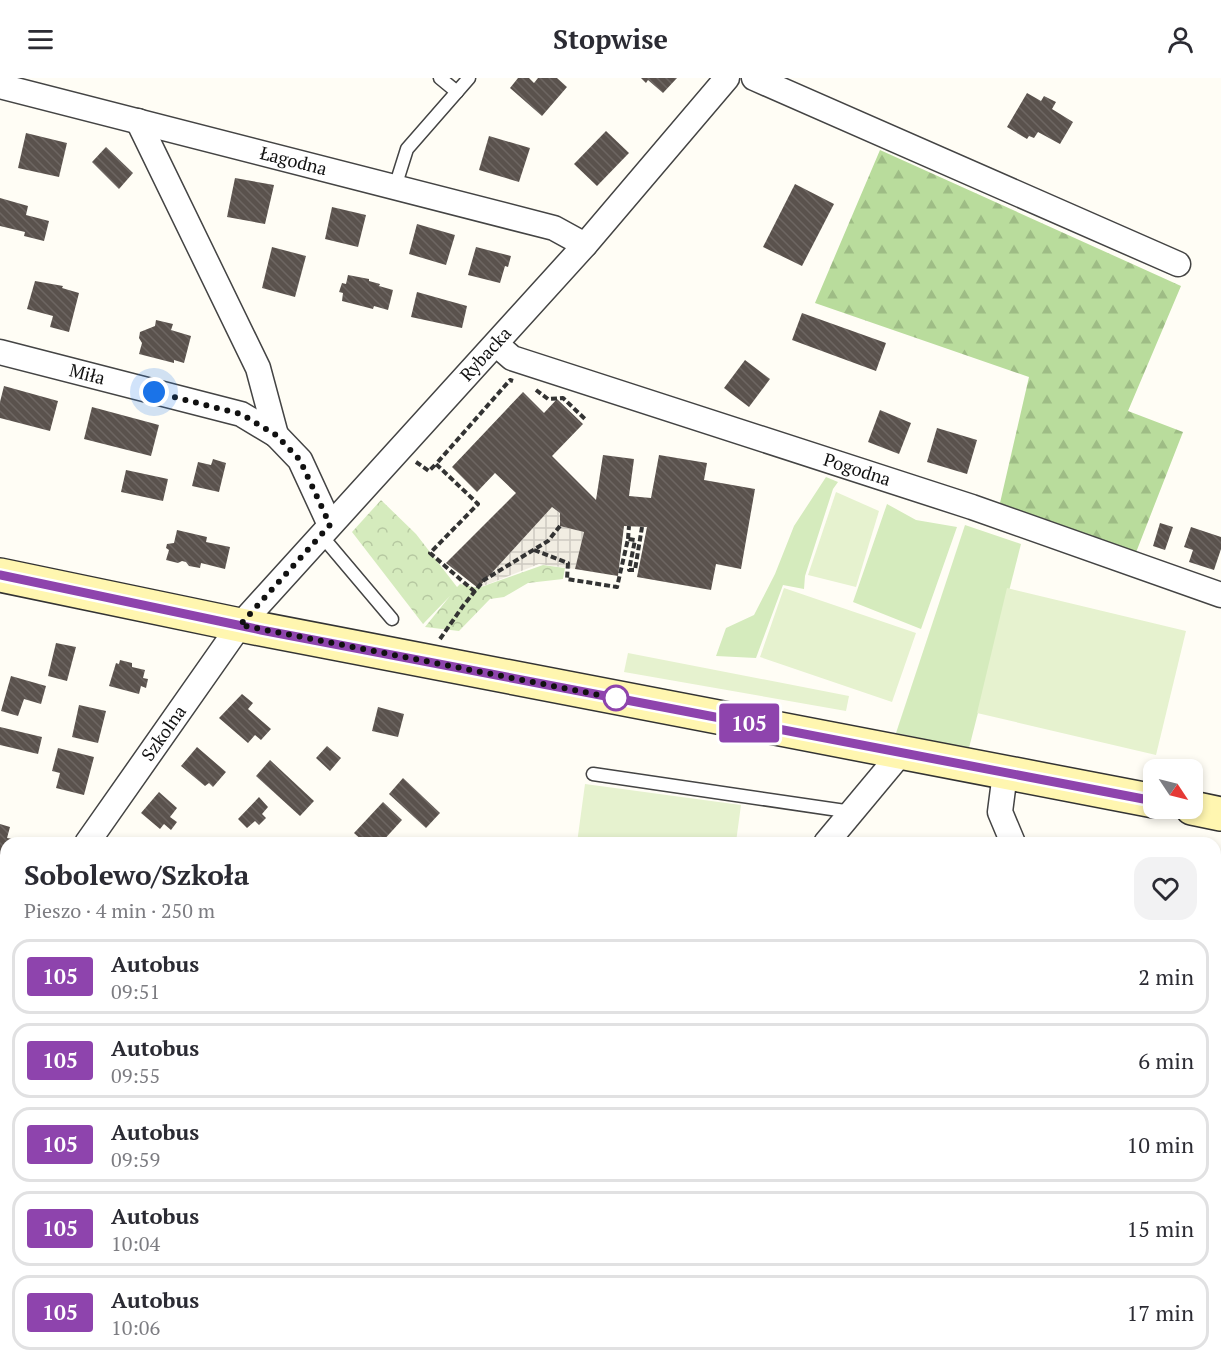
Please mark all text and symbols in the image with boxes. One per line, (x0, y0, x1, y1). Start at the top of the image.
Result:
text: Stopwise (553, 21, 668, 57)
icon: menu (24, 23, 57, 56)
icon: person (1164, 23, 1197, 56)
street label: Łagodna (258, 140, 330, 180)
street label: Rybacka (454, 321, 516, 386)
street label: Miła (67, 357, 108, 390)
your location (139, 377, 169, 407)
street label: Pogodna (821, 447, 894, 491)
unlabelled marker (603, 685, 629, 711)
street label: Szkolna (135, 700, 191, 765)
line badge: 105 (714, 704, 783, 742)
text: 105 (731, 709, 767, 737)
north arrow (1143, 759, 1203, 819)
map controls (1143, 759, 1203, 819)
text: Sobolewo/Szkoła (24, 856, 249, 893)
button: heart (1134, 857, 1197, 920)
text: Pieszo · 4 min · 250 m (24, 897, 215, 924)
text: Autobus (111, 949, 199, 978)
text: 105 (42, 962, 78, 990)
text: 2 min (1138, 962, 1194, 991)
text: 09:51 (111, 978, 160, 1005)
text: Autobus (111, 1033, 199, 1062)
text: 105 (42, 1046, 78, 1074)
text: 6 min (1138, 1046, 1194, 1075)
text: 09:55 (111, 1062, 160, 1089)
text: Autobus (111, 1117, 199, 1146)
text: 105 (42, 1130, 78, 1158)
text: 10 min (1127, 1130, 1194, 1159)
text: 09:59 (111, 1146, 160, 1173)
text: Autobus (111, 1201, 199, 1230)
text: 105 (42, 1214, 78, 1242)
text: 15 min (1127, 1214, 1194, 1243)
text: 10:04 (111, 1230, 160, 1257)
text: Autobus (111, 1285, 199, 1314)
text: 105 (42, 1298, 78, 1326)
text: 17 min (1127, 1298, 1194, 1327)
text: 10:06 (111, 1314, 160, 1341)

